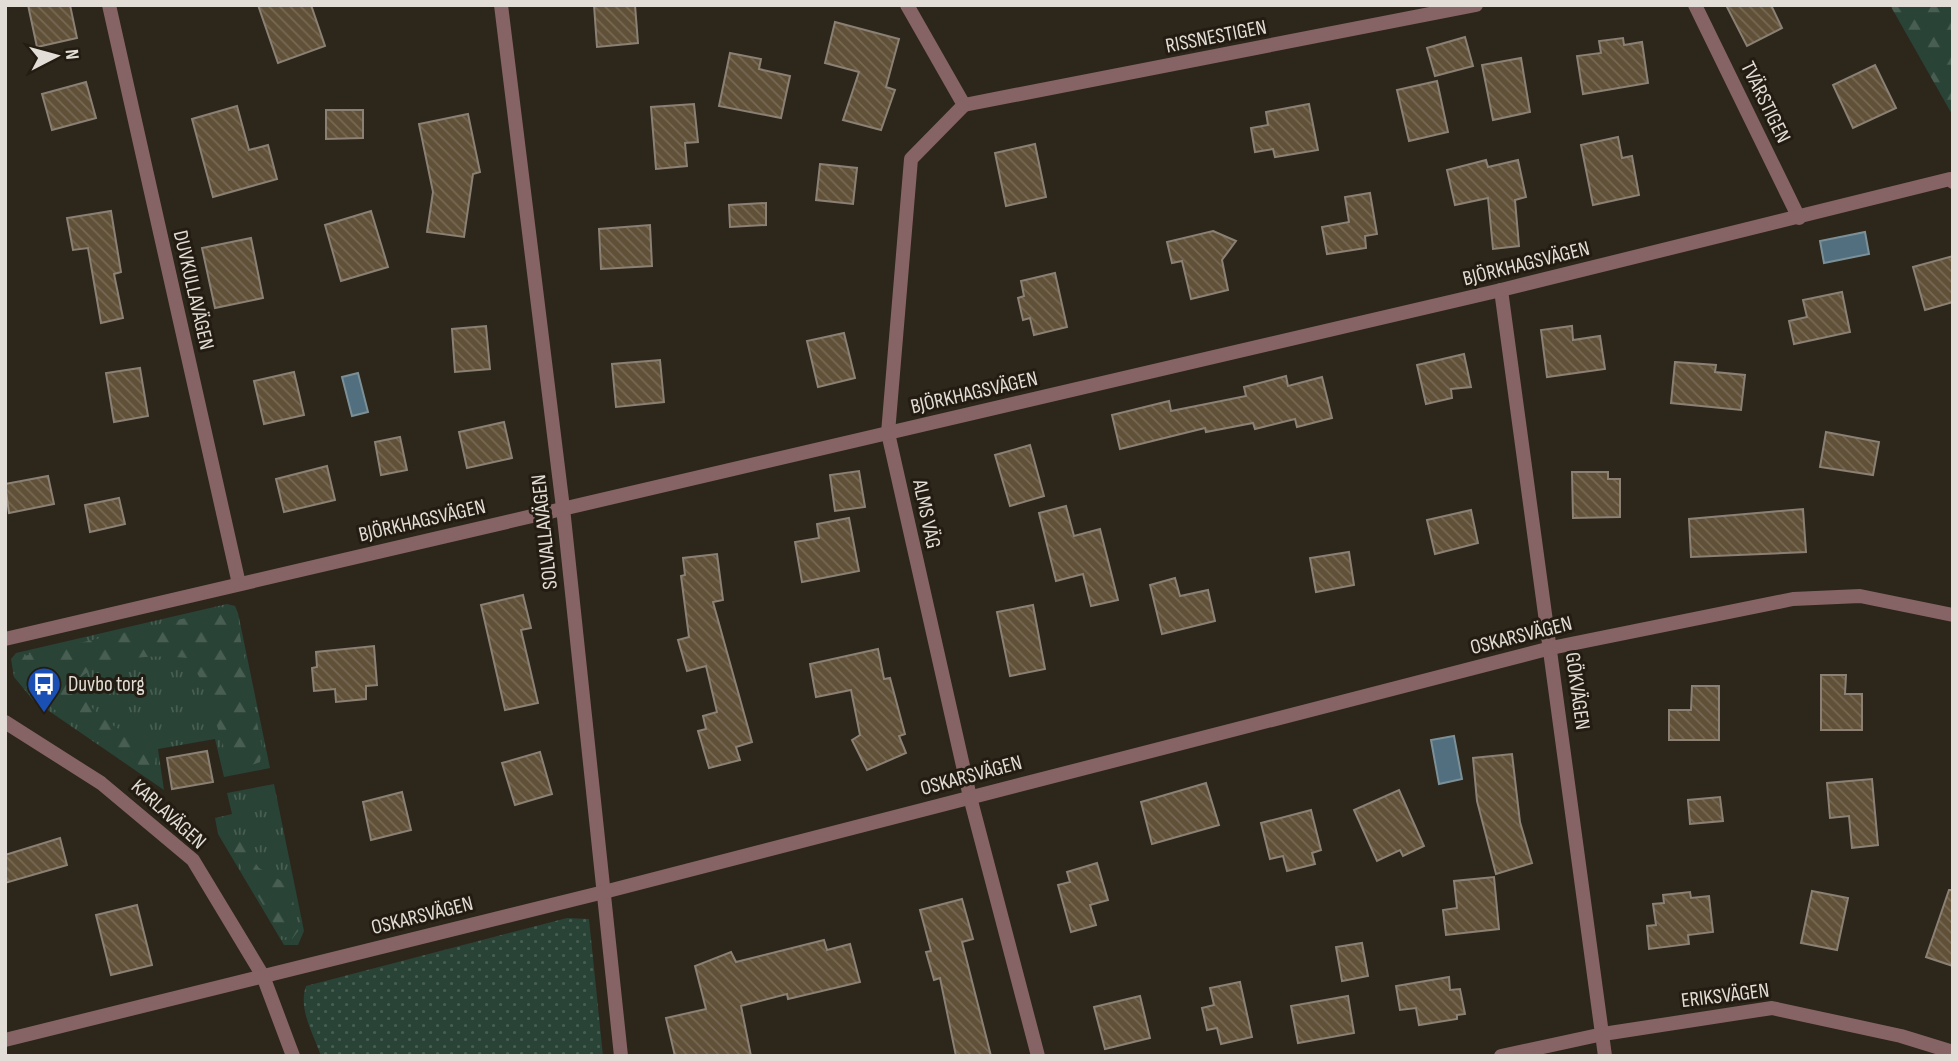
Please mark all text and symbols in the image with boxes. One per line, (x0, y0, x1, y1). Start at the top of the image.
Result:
street label: RISSNESTIGEN (1163, 14, 1269, 59)
north arrow (21, 21, 91, 91)
text: N (59, 48, 83, 61)
street label: TVÄRSTIGEN (1735, 57, 1796, 147)
street label: DUVKULLAVÄGEN (168, 228, 219, 352)
street label: BJÖRKHAGSVÄGEN (1460, 236, 1592, 291)
street label: BJÖRKHAGSVÄGEN (908, 366, 1040, 419)
street label: SOLVALLAVÄGEN (526, 473, 563, 591)
street label: ALMS VÄG (907, 476, 946, 551)
street label: BJÖRKHAGSVÄGEN (356, 494, 488, 547)
street label: OSKARSVÄGEN (1468, 611, 1575, 660)
street label: GÖKVÄGEN (1560, 651, 1595, 732)
bus stop icon: Duvbo torg (25, 665, 63, 714)
place label: Duvbo torg (68, 672, 145, 697)
street label: OSKARSVÄGEN (918, 750, 1025, 801)
street label: KARLAVÄGEN (126, 774, 211, 854)
street label: OSKARSVÄGEN (369, 891, 476, 940)
street label: ERIKSVÄGEN (1680, 978, 1771, 1013)

